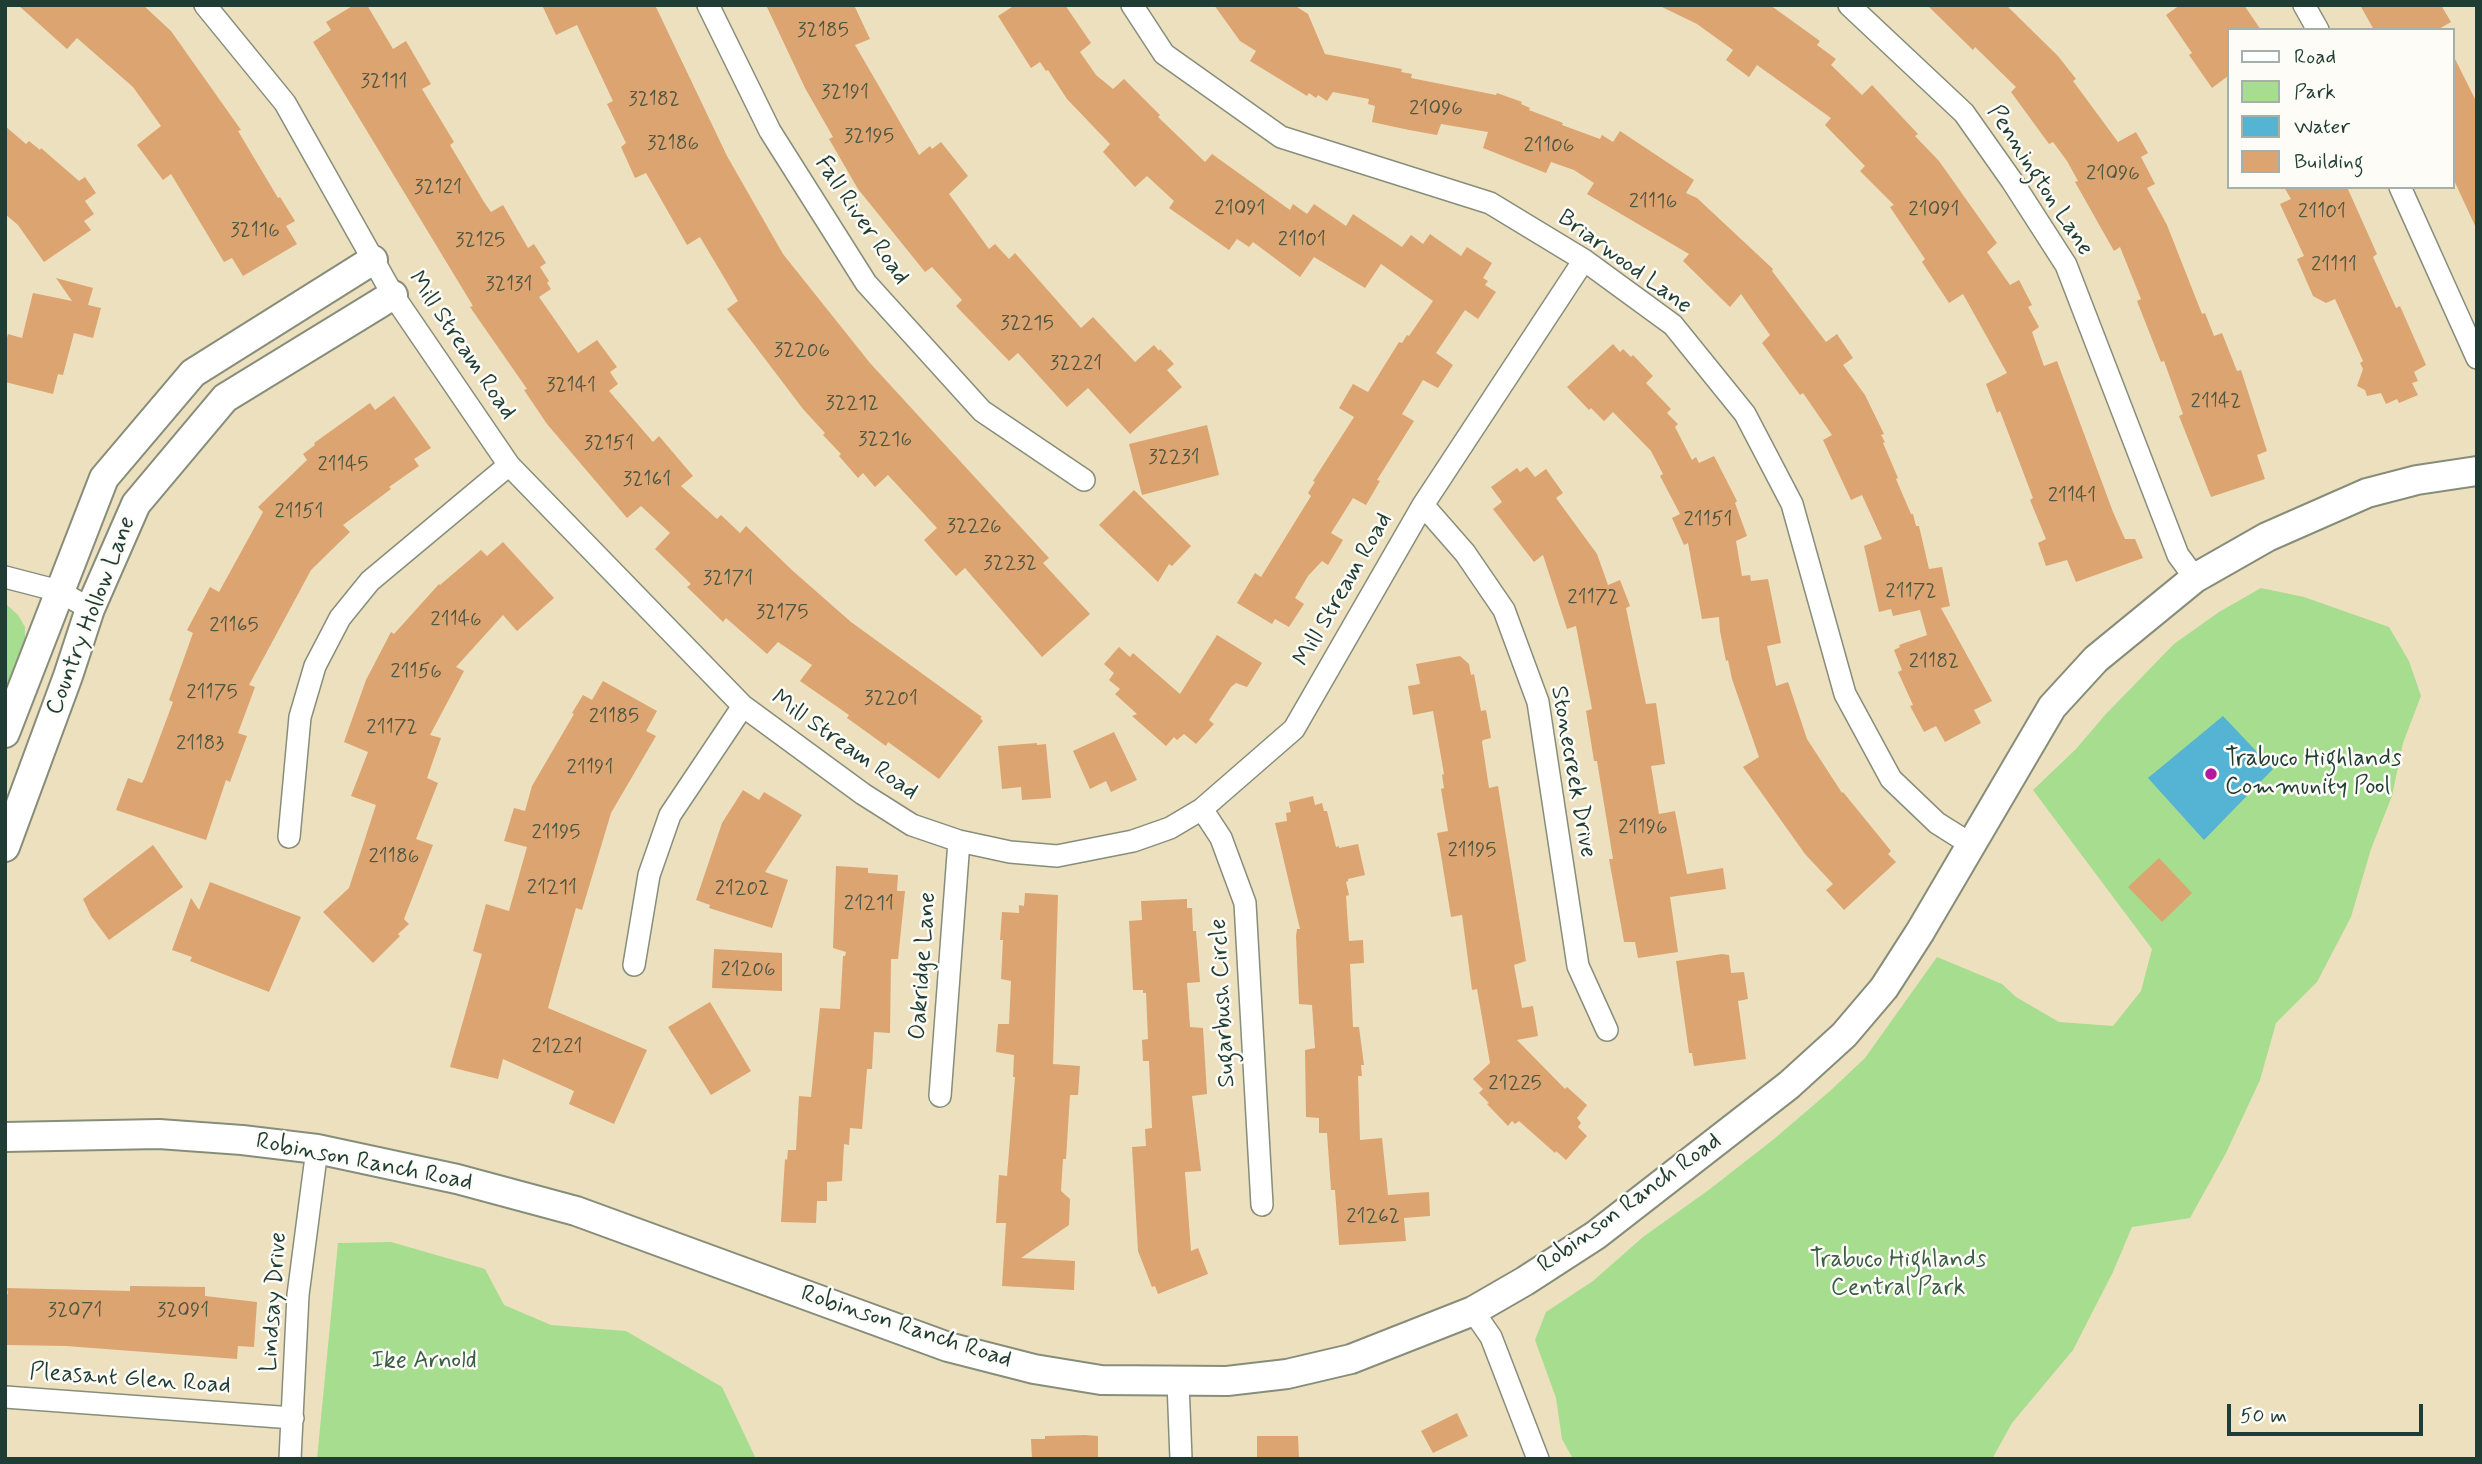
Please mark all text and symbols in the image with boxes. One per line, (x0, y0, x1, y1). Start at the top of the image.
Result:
house number: 32185 (797, 19, 849, 45)
legend (2226, 28, 2454, 189)
text: Road (2294, 43, 2336, 71)
house number: 32111 (360, 70, 408, 96)
text: Park (2294, 78, 2336, 106)
house number: 32191 (821, 81, 869, 107)
house number: 32182 (628, 88, 680, 114)
house number: 21096 (1409, 97, 1463, 123)
street label: Pennington Lane (1980, 100, 2098, 262)
text: Water (2294, 113, 2350, 141)
house number: 32195 (844, 125, 894, 151)
house number: 32186 (647, 132, 699, 158)
house number: 21106 (1524, 134, 1574, 160)
text: Building (2294, 148, 2364, 176)
street label: Fall River Road (807, 151, 915, 291)
house number: 21096 (2086, 162, 2140, 188)
house number: 32121 (414, 176, 462, 202)
house number: 21116 (1629, 190, 1677, 216)
house number: 21091 (1214, 197, 1266, 223)
house number: 21091 (1908, 198, 1960, 224)
house number: 21101 (2298, 200, 2346, 226)
street label: Briarwood Lane (1551, 205, 1697, 321)
house number: 32116 (230, 219, 280, 245)
house number: 21101 (1278, 228, 1326, 254)
house number: 32125 (455, 229, 505, 255)
house number: 21111 (2311, 253, 2357, 279)
street label: Mill Stream Road (401, 266, 521, 426)
house number: 32131 (485, 273, 533, 299)
house number: 32215 (1000, 312, 1054, 338)
house number: 32206 (774, 339, 830, 365)
house number: 32221 (1050, 352, 1102, 378)
house number: 32141 (546, 374, 596, 400)
house number: 21142 (2191, 390, 2241, 416)
house number: 32212 (825, 392, 879, 418)
house number: 32216 (858, 428, 912, 454)
house number: 32151 (584, 432, 634, 458)
house number: 32231 (1148, 446, 1200, 472)
house number: 21145 (318, 453, 368, 479)
house number: 32161 (623, 468, 671, 494)
house number: 21141 (2048, 484, 2096, 510)
house number: 21151 (274, 500, 324, 526)
street label: Mill Stream Road (1288, 508, 1400, 672)
house number: 21151 (1683, 508, 1733, 534)
street label: Country Hollow Lane (41, 513, 143, 719)
house number: 32226 (947, 515, 1001, 541)
house number: 32232 (983, 552, 1037, 578)
house number: 32171 (703, 567, 753, 593)
house number: 21172 (1885, 580, 1937, 606)
house number: 21172 (1567, 586, 1619, 612)
house number: 32175 (756, 601, 808, 627)
house number: 21146 (430, 608, 482, 634)
house number: 21165 (209, 614, 259, 640)
house number: 21182 (1909, 650, 1959, 676)
house number: 21156 (390, 660, 442, 686)
house number: 21175 (186, 681, 238, 707)
street label: Stonecreek Drive (1543, 684, 1601, 860)
street label: Mill Stream Road (765, 685, 923, 807)
house number: 32201 (864, 687, 918, 713)
house number: 21185 (589, 705, 639, 731)
house number: 21172 (366, 716, 418, 742)
house number: 21183 (176, 732, 224, 758)
place label: Trabuco Highlands Community Pool (2225, 746, 2401, 802)
house number: 21191 (567, 756, 613, 782)
marker: Trabuco Highlands Community Pool (2203, 766, 2219, 782)
house number: 21196 (1618, 816, 1668, 842)
house number: 21195 (532, 821, 580, 847)
house number: 21195 (1448, 839, 1496, 865)
house number: 21186 (369, 845, 419, 871)
house number: 21211 (527, 876, 577, 902)
house number: 21202 (715, 877, 769, 903)
street label: Oakridge Lane (904, 891, 944, 1041)
house number: 21211 (844, 892, 894, 918)
street label: Sugarbush Circle (1205, 918, 1243, 1088)
house number: 21206 (720, 958, 776, 984)
house number: 21221 (531, 1035, 583, 1061)
house number: 21225 (1488, 1072, 1542, 1098)
street label: Robinson Ranch Road (253, 1128, 475, 1198)
street label: Robinson Ranch Road (1533, 1128, 1727, 1280)
house number: 21262 (1346, 1205, 1400, 1231)
street label: Lindsay Drive (256, 1231, 294, 1373)
park label: Trabuco Highlands Central Park (1810, 1247, 1986, 1303)
street label: Robinson Ranch Road (797, 1280, 1015, 1376)
house number: 32071 (48, 1299, 102, 1325)
house number: 32091 (157, 1299, 209, 1325)
park label: Ike Arnold (371, 1348, 477, 1376)
street label: Pleasant Glen Road (28, 1359, 232, 1401)
scale bar (2230, 1390, 2426, 1434)
text: 50 m (2240, 1402, 2287, 1430)

